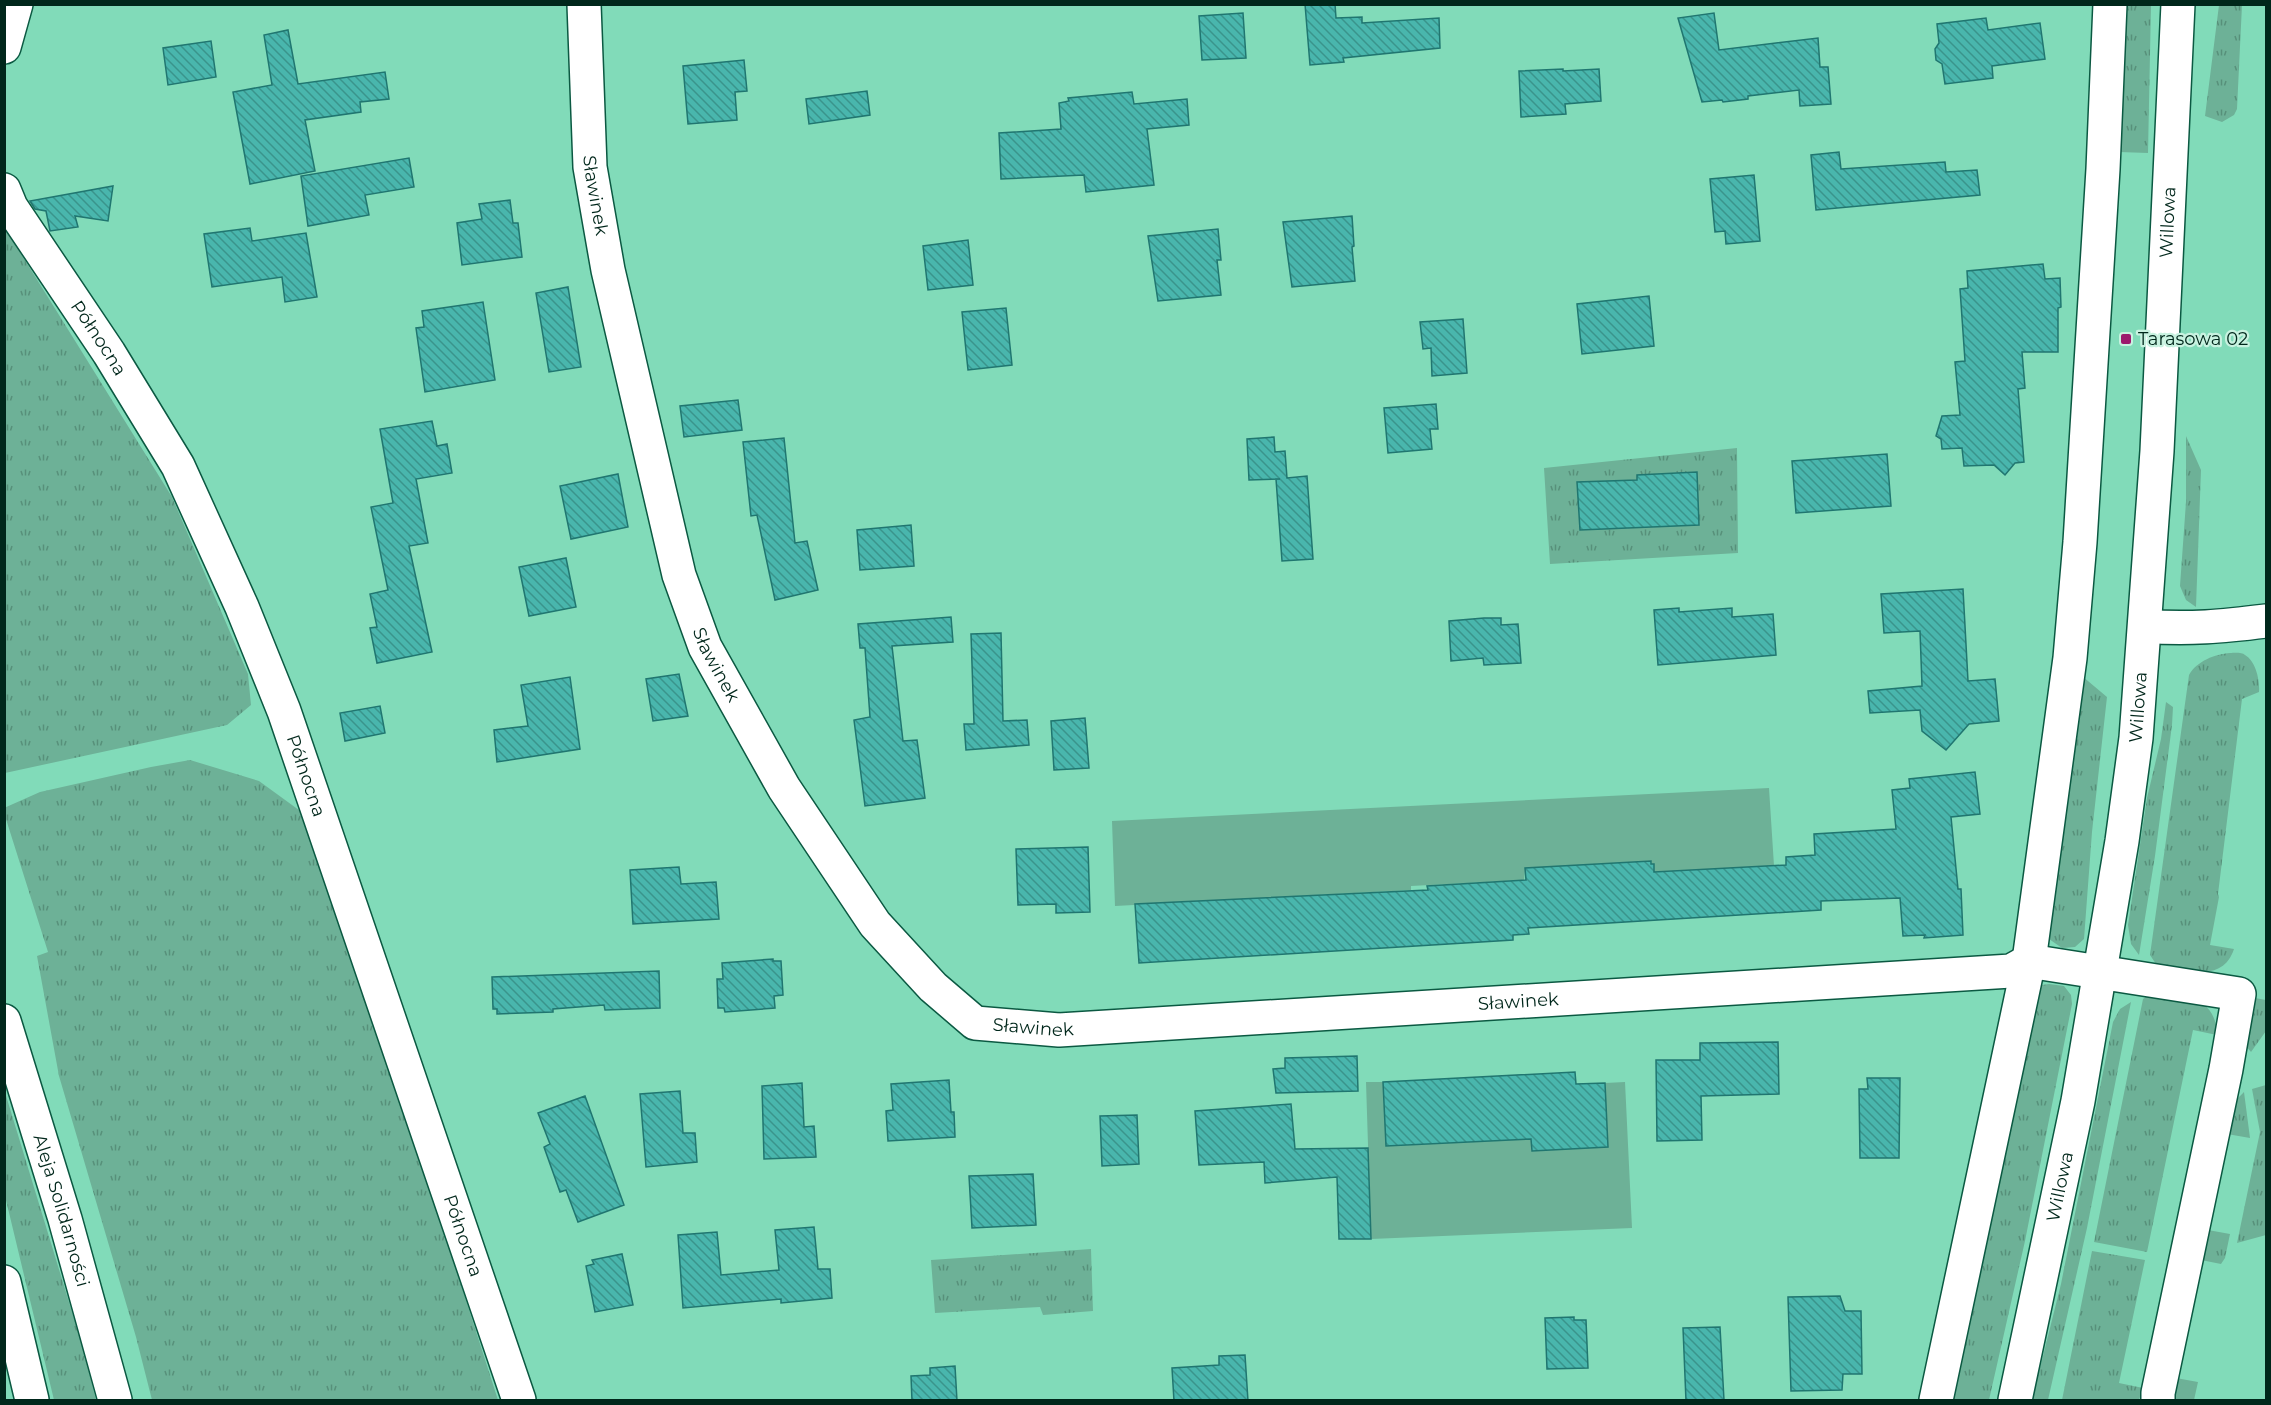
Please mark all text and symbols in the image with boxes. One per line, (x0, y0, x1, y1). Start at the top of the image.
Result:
street label: Sławinek (579, 155, 613, 238)
street label: Willowa (2155, 186, 2180, 258)
street label: Północna (66, 296, 131, 380)
place label: Tarasowa 02 (2138, 328, 2248, 350)
marker: Tarasowa 02 (2119, 332, 2133, 346)
street label: Sławinek (688, 625, 745, 706)
street label: Willowa (2125, 671, 2152, 744)
street label: Północna (282, 732, 330, 820)
street label: Sławinek (1477, 988, 1560, 1015)
street label: Sławinek (992, 1014, 1075, 1041)
street label: Aleja Solidarności (29, 1132, 94, 1289)
street label: Willowa (2042, 1150, 2078, 1224)
street label: Północna (439, 1192, 487, 1280)

